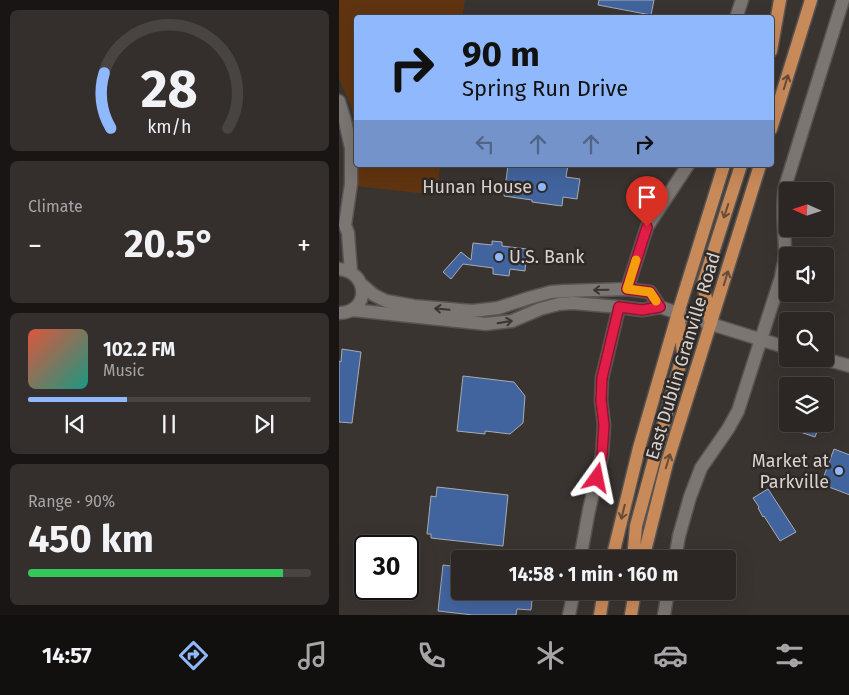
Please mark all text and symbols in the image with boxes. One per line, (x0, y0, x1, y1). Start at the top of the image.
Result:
text: 90 m (462, 33, 540, 75)
icon: right (379, 35, 444, 100)
text: 28 (141, 58, 198, 121)
text: Spring Run Drive (462, 75, 628, 102)
one-way arrow (781, 75, 791, 91)
text: km/h (147, 116, 192, 138)
icon: left (471, 130, 499, 158)
icon: ahead (524, 130, 552, 158)
icon: ahead (577, 130, 605, 158)
icon: right (630, 130, 658, 158)
place label: Hunan House (422, 176, 532, 198)
pin (626, 176, 668, 227)
marker: Hunan House (536, 181, 548, 193)
north arrow (779, 182, 834, 238)
map controls (779, 182, 834, 432)
icon: arrive (633, 183, 661, 211)
text: Climate (28, 197, 83, 216)
one-way arrow (721, 203, 730, 219)
text: 20.5° (124, 221, 215, 267)
text: − (28, 229, 42, 262)
text: + (297, 229, 311, 262)
place label: U.S. Bank (509, 246, 585, 268)
button: sound (779, 247, 834, 302)
street label: East Dublin Granville Road (641, 250, 725, 462)
marker: U.S. Bank (493, 251, 505, 263)
one-way arrow (721, 270, 731, 286)
one-way arrow (594, 285, 610, 295)
one-way arrow (434, 304, 450, 314)
button: search (779, 312, 834, 367)
one-way arrow (496, 316, 512, 326)
text: 102.2 FM (103, 338, 175, 361)
text: Music (103, 361, 144, 380)
button: layers (779, 377, 834, 432)
icon: previous (61, 410, 89, 438)
icon: pause (155, 410, 183, 438)
icon: next (250, 410, 278, 438)
place label: Market at Parkville (752, 450, 829, 493)
position arrow (570, 451, 622, 503)
one-way arrow (663, 453, 673, 469)
marker: Market at Parkville (833, 465, 845, 477)
text: Range · 90% (28, 492, 115, 511)
one-way arrow (618, 504, 628, 520)
text: 450 km (28, 516, 154, 562)
speed limit sign: 30 (354, 535, 419, 600)
text: 14:58 · 1 min · 160 m (509, 563, 678, 586)
icon: directions (176, 638, 211, 673)
icon: music (295, 638, 330, 673)
icon: phone (414, 638, 449, 673)
icon: climate (533, 638, 568, 673)
icon: car (653, 638, 688, 673)
icon: filters (772, 638, 807, 673)
text: 14:57 (42, 642, 92, 669)

